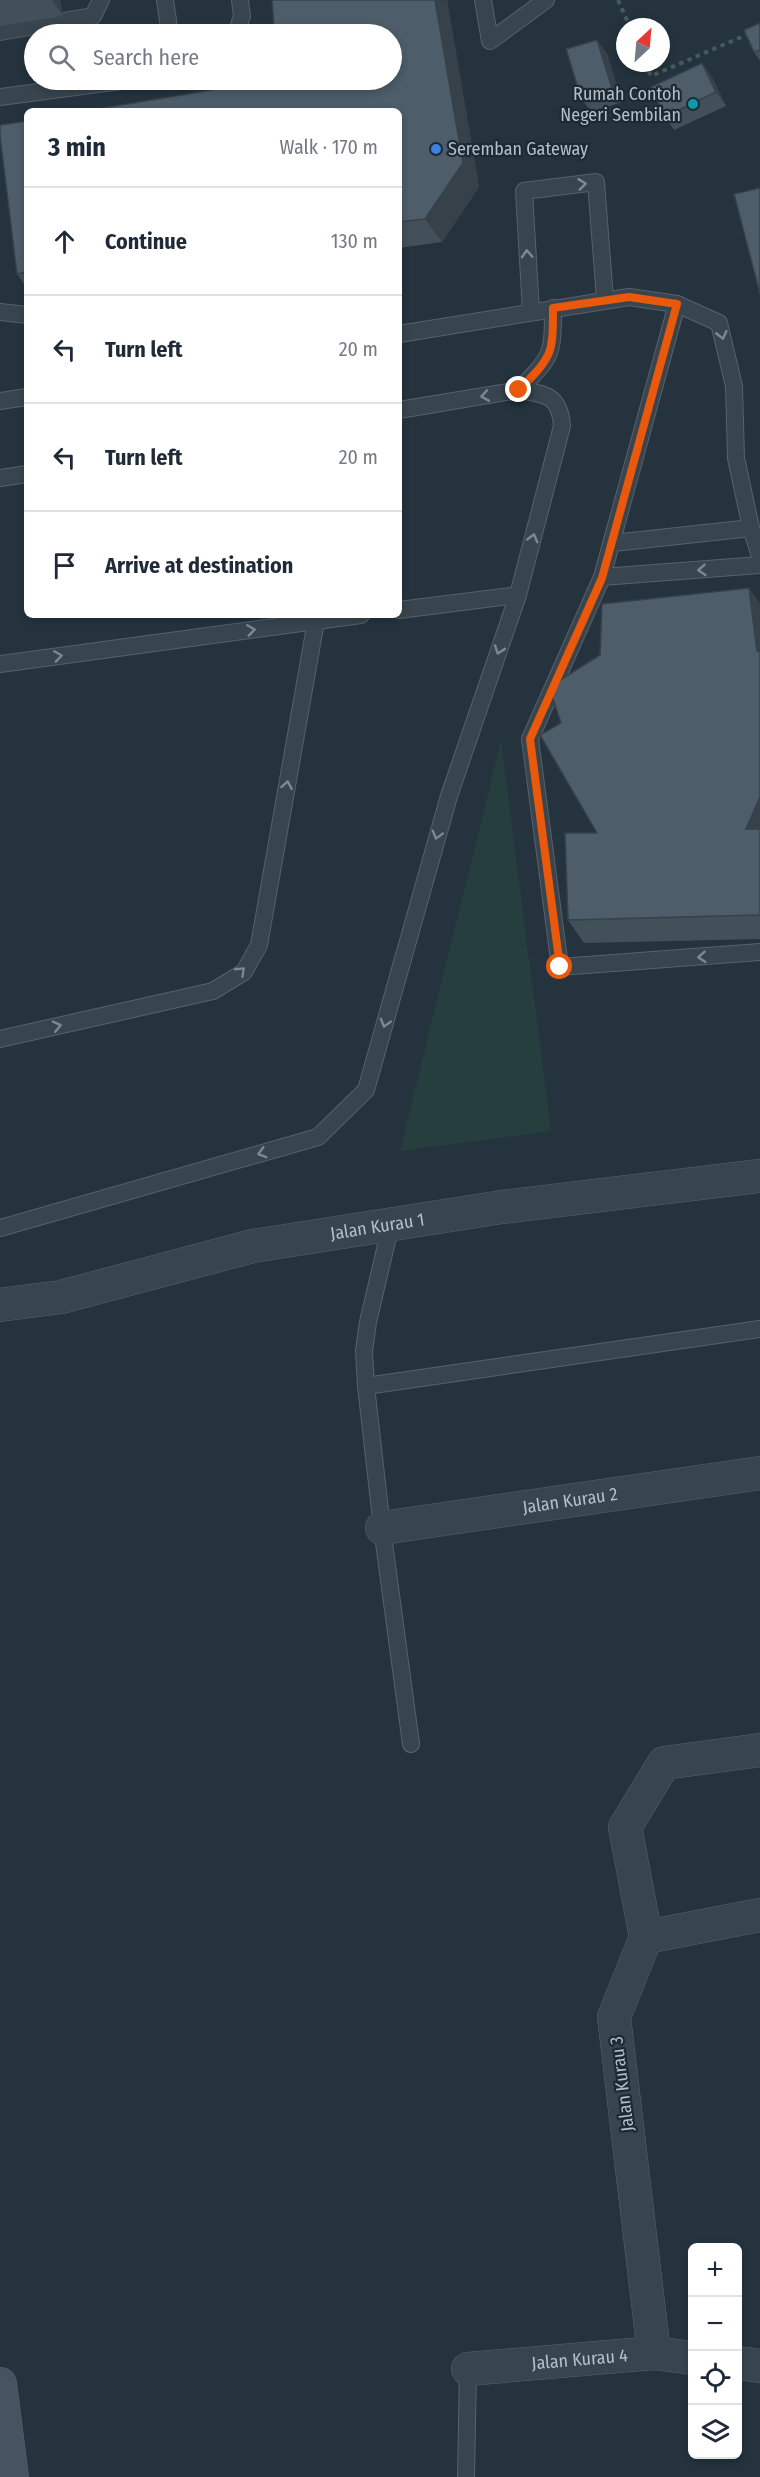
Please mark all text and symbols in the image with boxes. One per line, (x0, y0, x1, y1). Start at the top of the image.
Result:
north arrow (616, 18, 670, 72)
search box (24, 24, 402, 90)
icon: search (45, 41, 78, 74)
text: Search here (93, 44, 199, 71)
place label: Rumah Contoh Negeri Sembilan (560, 83, 681, 126)
marker: Rumah Contoh Negeri Sembilan (686, 97, 700, 111)
text: 3 min (48, 132, 106, 163)
text: Walk · 170 m (280, 135, 378, 159)
place label: Seremban Gateway (448, 138, 588, 160)
marker: Seremban Gateway (429, 142, 443, 156)
one-way arrow (577, 178, 587, 191)
icon: ahead (48, 225, 81, 258)
text: Continue (105, 228, 187, 255)
text: 130 m (331, 229, 378, 253)
one-way arrow (521, 249, 534, 258)
one-way arrow (715, 330, 728, 340)
icon: left (48, 333, 81, 366)
text: Turn left (105, 336, 183, 363)
text: 20 m (339, 337, 378, 361)
route end (505, 376, 531, 402)
one-way arrow (480, 389, 490, 402)
icon: left (48, 441, 81, 474)
text: Turn left (105, 444, 183, 471)
text: 20 m (339, 445, 378, 469)
one-way arrow (526, 534, 538, 544)
icon: arrive (48, 549, 81, 582)
text: Arrive at destination (105, 552, 293, 579)
one-way arrow (697, 563, 706, 576)
one-way arrow (247, 624, 256, 636)
one-way arrow (494, 644, 506, 655)
one-way arrow (53, 650, 63, 662)
one-way arrow (281, 780, 293, 790)
one-way arrow (432, 830, 445, 840)
one-way arrow (697, 950, 706, 963)
route start (546, 953, 572, 979)
one-way arrow (235, 967, 245, 978)
one-way arrow (380, 1017, 392, 1028)
one-way arrow (52, 1021, 62, 1034)
one-way arrow (257, 1146, 268, 1158)
street label: Jalan Kurau 1 (329, 1208, 426, 1245)
street label: Jalan Kurau 2 (521, 1483, 619, 1518)
street label: Jalan Kurau 3 (605, 2035, 639, 2133)
map controls (688, 2243, 742, 2459)
button: + (688, 2243, 742, 2297)
button: − (688, 2297, 742, 2351)
street label: Jalan Kurau 4 (531, 2344, 629, 2374)
button: locate (688, 2351, 742, 2405)
button: layers (688, 2405, 742, 2459)

